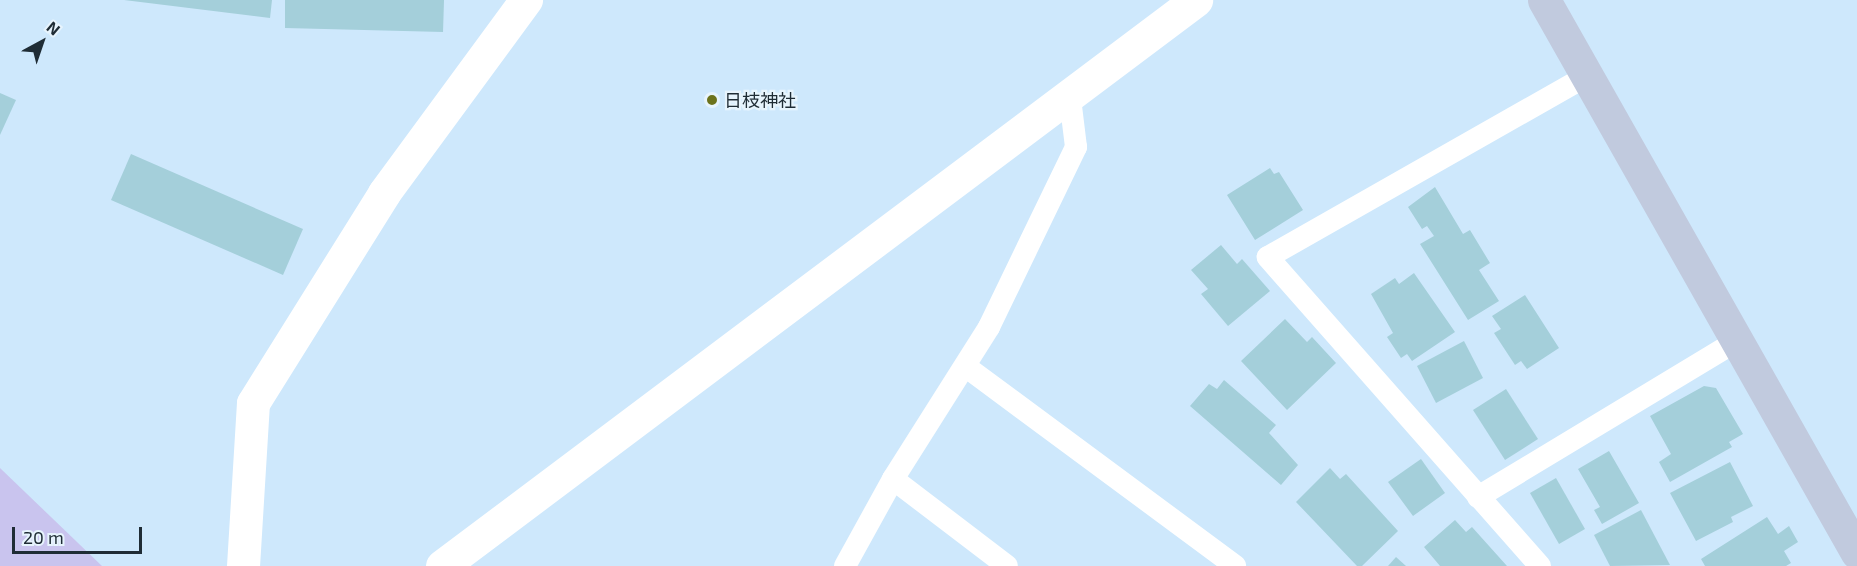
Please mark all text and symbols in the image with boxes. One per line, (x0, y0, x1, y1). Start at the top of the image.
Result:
north arrow (12, 12, 72, 72)
text: N (43, 17, 64, 39)
place label: 日枝神社 (724, 89, 796, 111)
marker: 日枝神社 (705, 93, 719, 107)
scale bar (15, 515, 146, 553)
text: 20 m (23, 526, 64, 548)

